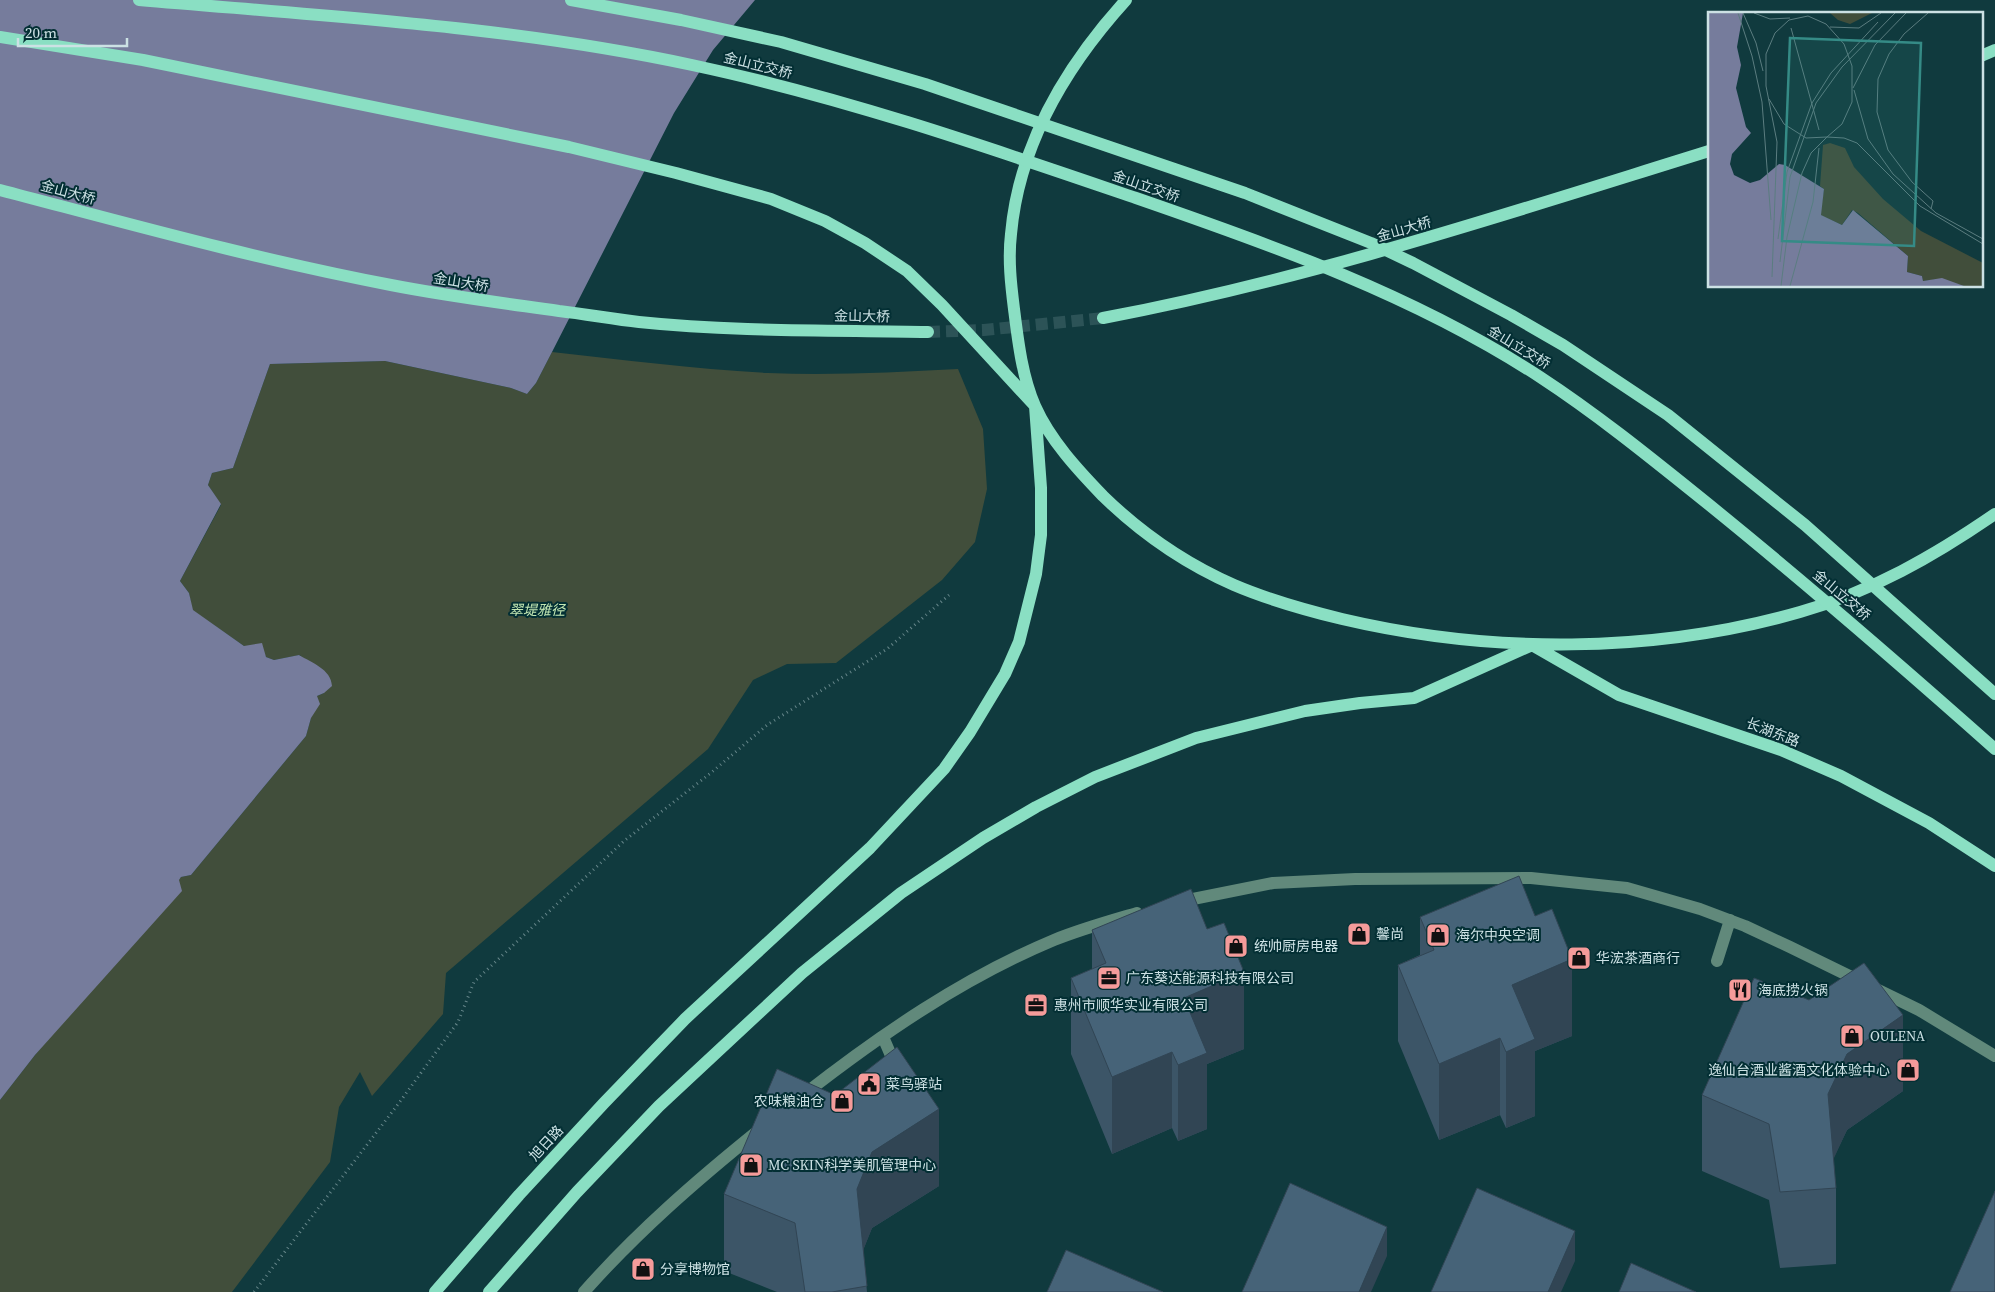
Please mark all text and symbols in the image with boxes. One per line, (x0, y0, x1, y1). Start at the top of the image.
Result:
inset map (1708, 12, 1982, 288)
scale bar (18, 15, 126, 47)
text: 20 m (25, 22, 57, 43)
street label: 金山立交桥 (722, 47, 794, 83)
street label: 金山立交桥 (1110, 165, 1182, 207)
street label: 金山大桥 (38, 175, 98, 209)
street label: 金山大桥 (1374, 212, 1434, 246)
street label: 金山大桥 (432, 268, 490, 296)
street label: 金山大桥 (834, 306, 890, 326)
street label: 金山立交桥 (1484, 320, 1554, 374)
street label: 金山立交桥 (1809, 565, 1875, 625)
park label: 翠堤雅径 (509, 600, 567, 620)
street label: 长湖东路 (1743, 713, 1803, 751)
shop icon: 馨尚 (1346, 921, 1372, 947)
shop icon: 海尔中央空调 (1425, 922, 1451, 948)
place label: 馨尚 (1376, 924, 1404, 944)
place label: 海尔中央空调 (1456, 925, 1540, 945)
shop icon: 统帅厨房电器 (1223, 933, 1249, 959)
place label: 统帅厨房电器 (1254, 936, 1338, 956)
shop icon: 华浤茶酒商行 (1566, 945, 1592, 971)
place label: 华浤茶酒商行 (1596, 948, 1680, 968)
office icon: 广东葵达能源科技有限公司 (1096, 965, 1122, 991)
place label: 广东葵达能源科技有限公司 (1126, 968, 1294, 988)
restaurant icon: 海底捞火锅 (1727, 977, 1753, 1003)
place label: 海底捞火锅 (1758, 980, 1828, 1000)
office icon: 惠州市顺华实业有限公司 (1023, 992, 1049, 1018)
place label: 惠州市顺华实业有限公司 (1054, 995, 1208, 1015)
shop icon: OULENA (1839, 1023, 1865, 1049)
place label: OULENA (1870, 1026, 1926, 1046)
shop icon: 逸仙台酒业酱酒文化体验中心 (1895, 1057, 1921, 1083)
place label: 逸仙台酒业酱酒文化体验中心 (1708, 1060, 1890, 1080)
public building icon: 菜鸟驿站 (856, 1071, 882, 1097)
place label: 菜鸟驿站 (886, 1074, 942, 1094)
shop icon: 农味粮油仓 (829, 1088, 855, 1114)
place label: 农味粮油仓 (754, 1091, 824, 1111)
street label: 旭日路 (524, 1121, 568, 1165)
shop icon: MC SKIN科学美肌管理中心 (738, 1152, 764, 1178)
place label: MC SKIN科学美肌管理中心 (768, 1155, 936, 1175)
shop icon: 分享博物馆 (630, 1256, 656, 1282)
place label: 分享博物馆 (660, 1259, 730, 1279)

